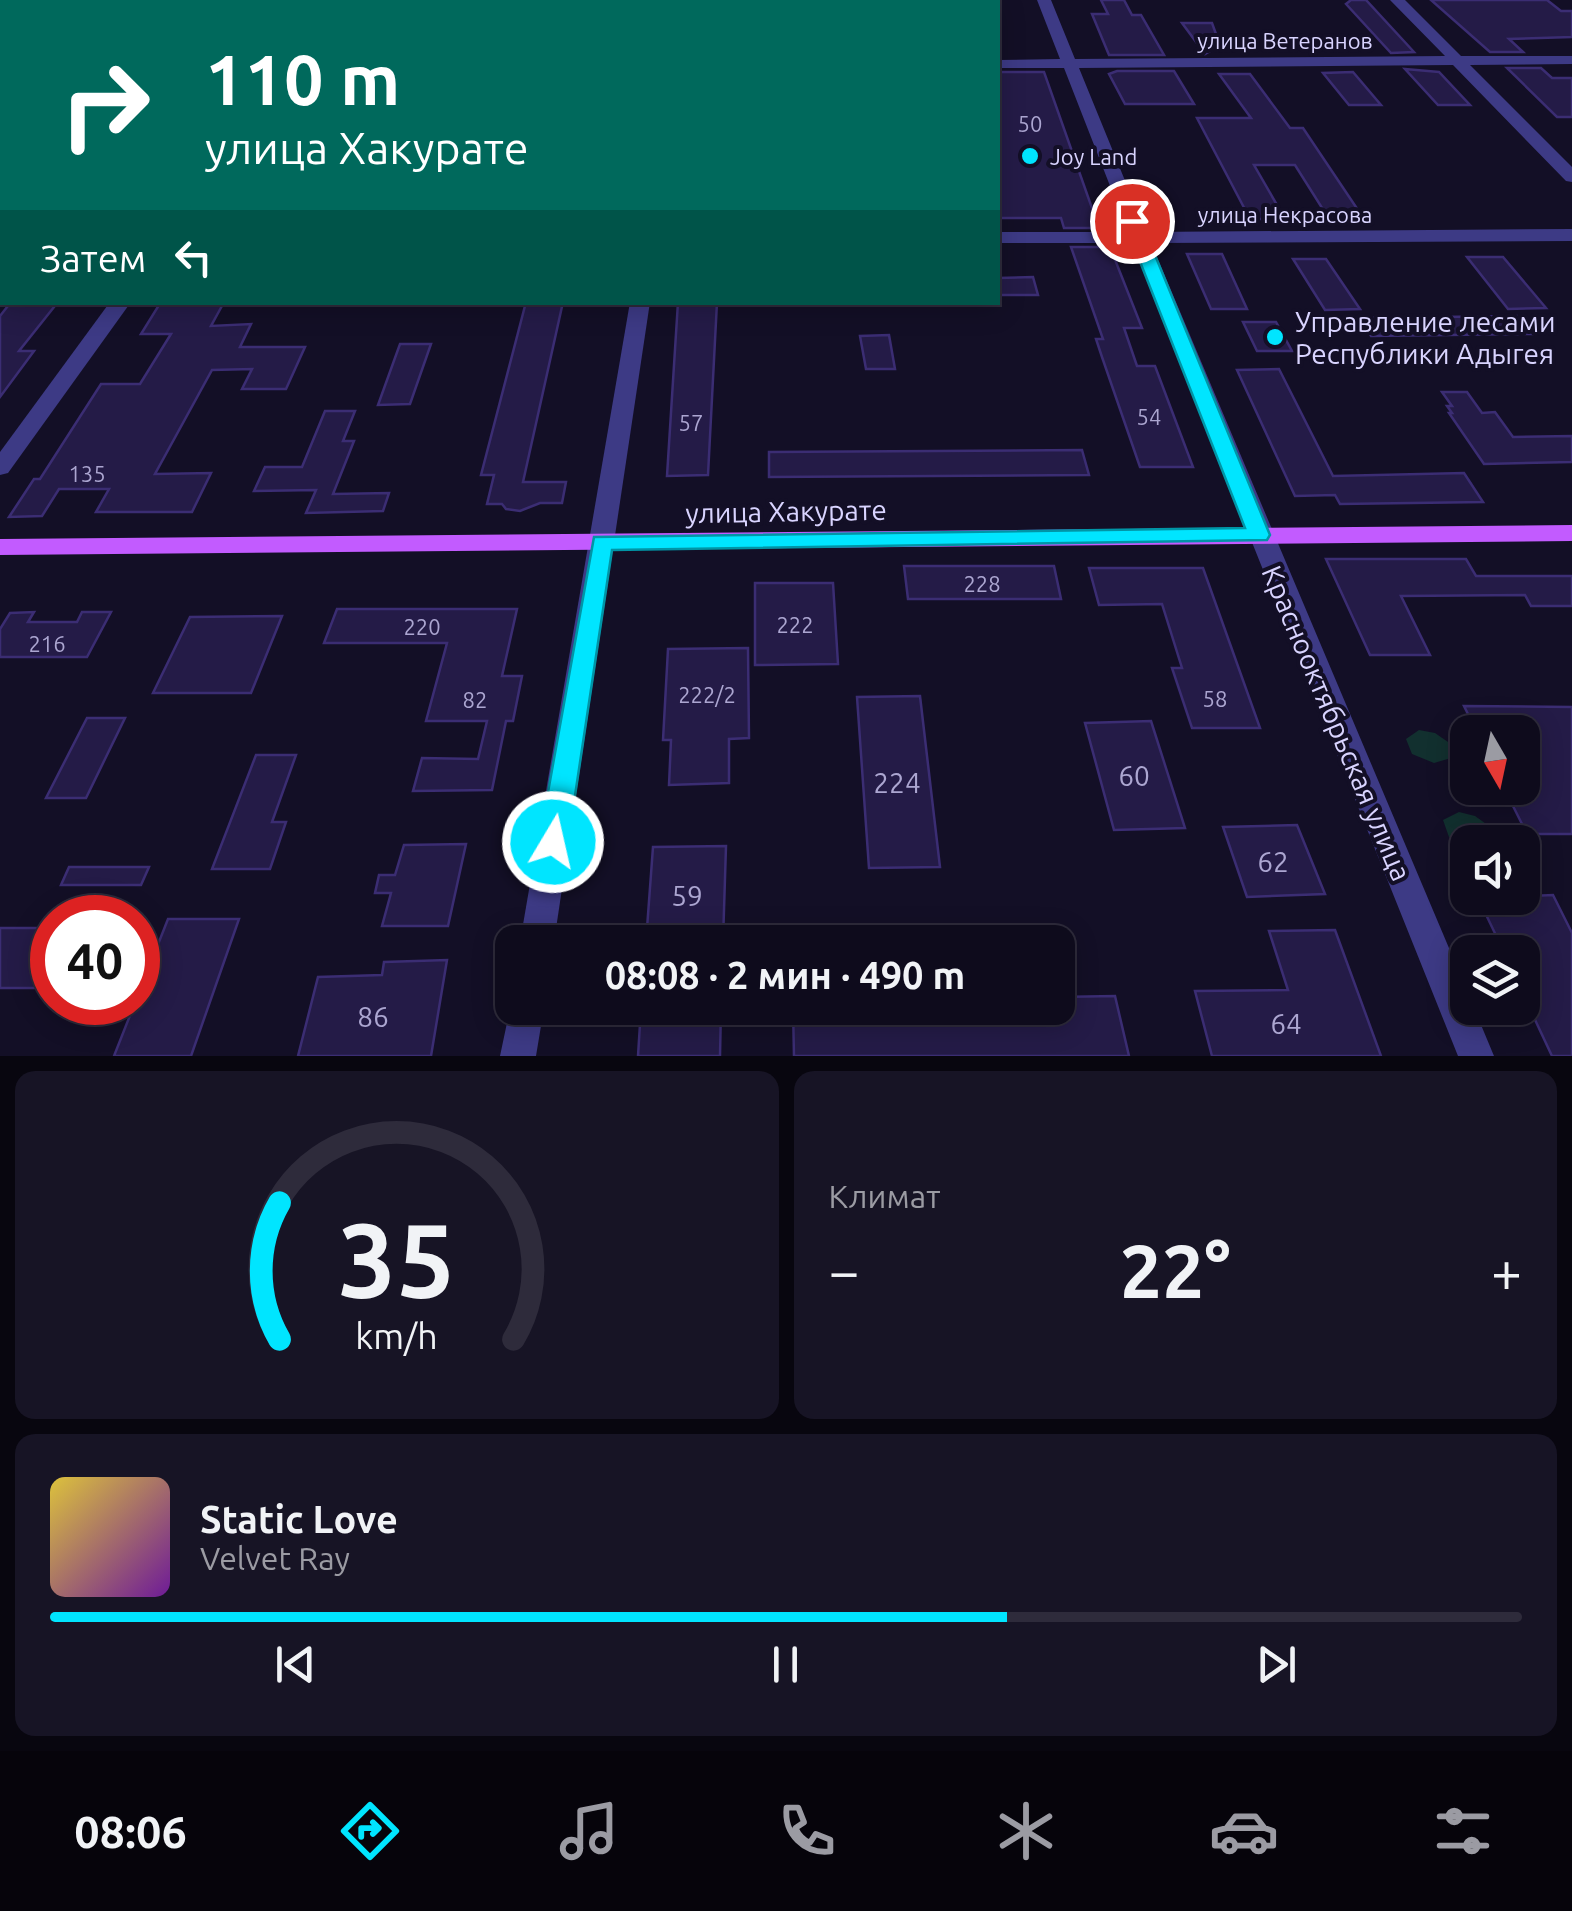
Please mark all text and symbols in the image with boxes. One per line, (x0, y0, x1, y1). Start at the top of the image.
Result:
street label: улица Ветеранов (1197, 28, 1373, 53)
icon: right (40, 40, 170, 170)
text: 110 m (205, 40, 400, 118)
house number: 50 (1018, 111, 1042, 136)
text: улица Хакурате (205, 122, 529, 173)
place label: Joy Land (1050, 144, 1137, 169)
marker: Joy Land (1019, 145, 1041, 167)
pin (1090, 179, 1175, 264)
icon: arrive (1105, 194, 1160, 249)
street label: улица Некрасова (1198, 202, 1372, 227)
icon: left (166, 230, 221, 285)
text: Затем (40, 237, 146, 279)
place label: Управление лесами Республики Адыгея (1295, 306, 1556, 369)
marker: Управление лесами Республики Адыгея (1264, 326, 1286, 348)
house number: 54 (1137, 404, 1161, 429)
house number: 57 (679, 410, 703, 435)
house number: 135 (68, 461, 106, 486)
street label: улица Хакурате (685, 494, 887, 528)
street label: Краснооктябрьская улица (1256, 561, 1418, 885)
house number: 228 (963, 571, 1001, 596)
house number: 222 (776, 612, 814, 637)
house number: 220 (403, 614, 441, 639)
house number: 216 (28, 631, 66, 656)
house number: 222/2 (678, 682, 736, 707)
house number: 58 (1203, 686, 1227, 711)
house number: 82 (463, 687, 487, 712)
north arrow (1450, 715, 1540, 805)
map controls (1450, 715, 1540, 1025)
house number: 60 (1118, 760, 1150, 791)
house number: 224 (873, 767, 921, 798)
position arrow (501, 790, 605, 894)
button: sound (1450, 825, 1540, 915)
house number: 62 (1257, 846, 1289, 877)
house number: 59 (671, 880, 703, 911)
speed limit sign: 40 (30, 895, 160, 1025)
button: layers (1450, 935, 1540, 1025)
text: 08:08 · 2 мин · 490 m (605, 954, 965, 996)
house number: 86 (357, 1001, 389, 1032)
house number: 64 (1270, 1008, 1302, 1039)
text: Климат (829, 1178, 940, 1214)
text: 35 (338, 1200, 455, 1317)
text: 22° (1120, 1228, 1231, 1312)
text: − (829, 1240, 860, 1301)
text: + (1491, 1240, 1522, 1301)
text: km/h (355, 1316, 438, 1356)
text: Static Love (200, 1498, 398, 1540)
text: Velvet Ray (200, 1540, 350, 1576)
icon: previous (268, 1637, 323, 1692)
icon: pause (758, 1637, 813, 1692)
icon: next (1249, 1637, 1304, 1692)
icon: directions (335, 1796, 405, 1866)
icon: music (554, 1796, 624, 1866)
icon: phone (772, 1796, 842, 1866)
icon: climate (991, 1796, 1061, 1866)
icon: car (1209, 1796, 1279, 1866)
icon: filters (1428, 1796, 1498, 1866)
text: 08:06 (74, 1806, 187, 1857)

